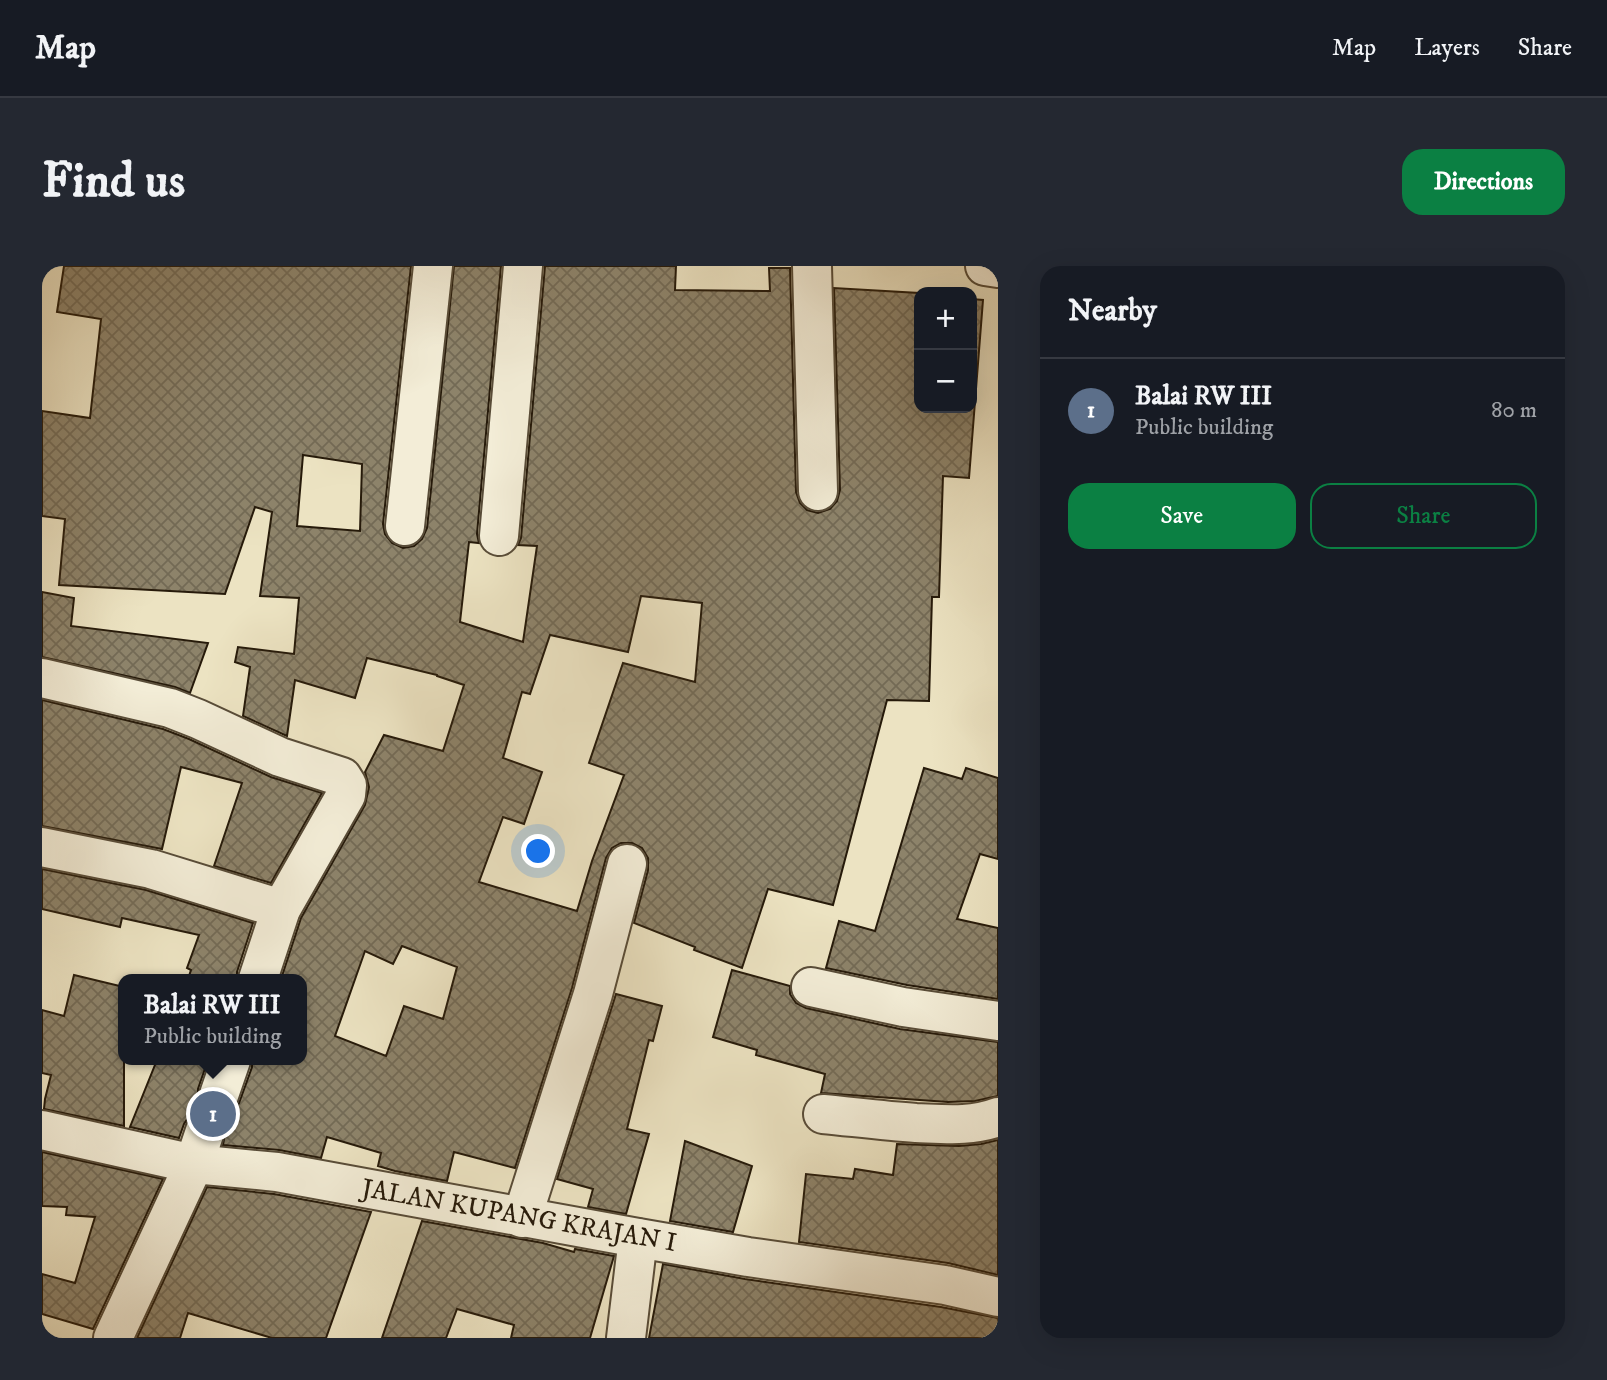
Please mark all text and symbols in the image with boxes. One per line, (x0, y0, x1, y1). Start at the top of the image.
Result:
text: Map (35, 28, 96, 69)
text: Map (1332, 33, 1376, 63)
text: Layers (1414, 33, 1480, 63)
text: Share (1518, 33, 1572, 63)
button: Directions (1402, 149, 1565, 215)
text: Find us (42, 151, 185, 213)
map controls (914, 287, 977, 413)
button: + (914, 287, 977, 350)
text: Nearby (1068, 293, 1157, 330)
button: − (914, 350, 977, 413)
text: Balai RW III (1135, 380, 1272, 413)
text: 1 (1087, 396, 1095, 425)
text: 80 m (1491, 396, 1537, 425)
text: Public building (1135, 413, 1273, 442)
button: Save (1068, 483, 1296, 549)
button: Share (1310, 483, 1537, 549)
your location (521, 834, 555, 868)
popup (118, 974, 307, 1065)
text: Balai RW III (143, 989, 280, 1022)
text: Public building (143, 1022, 282, 1051)
pin: 1 (190, 1088, 236, 1140)
street label: JALAN KUPANG KRAJAN I (357, 1172, 679, 1260)

